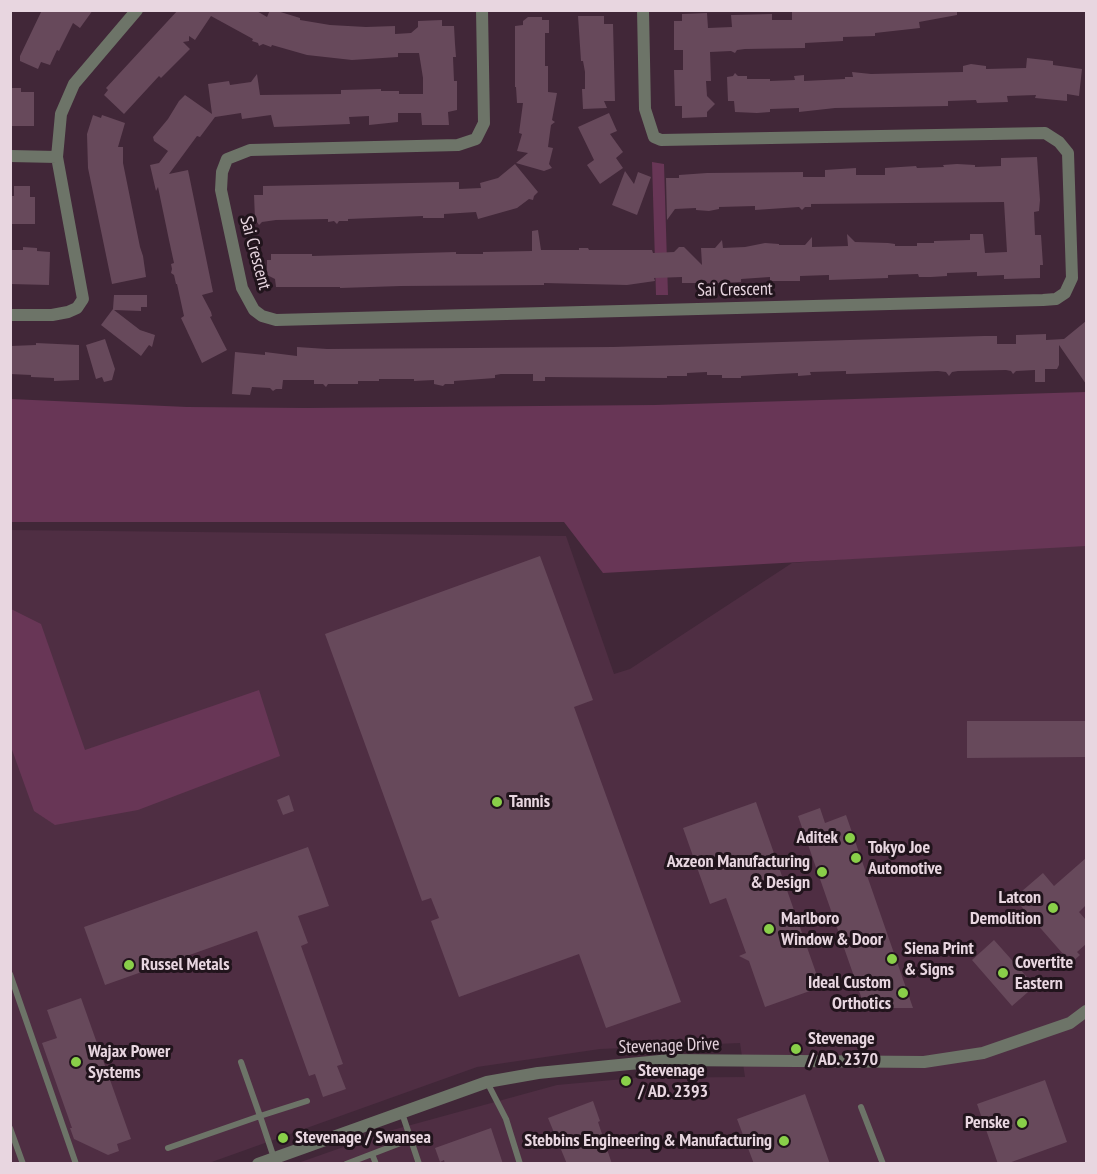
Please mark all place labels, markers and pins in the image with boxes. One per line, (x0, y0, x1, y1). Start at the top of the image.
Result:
place label: Tannis (509, 791, 550, 813)
marker: Tannis (490, 795, 504, 809)
place label: Aditek (797, 827, 838, 849)
marker: Aditek (843, 831, 857, 845)
place label: Tokyo Joe Automotive (868, 837, 942, 880)
place label: Axzeon Manufacturing & Design (667, 851, 810, 894)
marker: Tokyo Joe Automotive (849, 851, 863, 865)
marker: Axzeon Manufacturing & Design (815, 865, 829, 879)
place label: Latcon Demolition (970, 887, 1041, 930)
marker: Latcon Demolition (1046, 901, 1060, 915)
place label: Marlboro Window & Door (781, 908, 883, 950)
marker: Marlboro Window & Door (762, 922, 776, 936)
place label: Siena Print & Signs (904, 938, 974, 980)
marker: Siena Print & Signs (885, 952, 899, 966)
place label: Covertite Eastern (1015, 952, 1073, 994)
place label: Russel Metals (141, 954, 229, 976)
marker: Russel Metals (122, 958, 136, 972)
marker: Covertite Eastern (996, 966, 1010, 980)
place label: Ideal Custom Orthotics (808, 972, 891, 1014)
marker: Ideal Custom Orthotics (896, 986, 910, 1000)
place label: Stevenage / AD. 2370 (808, 1028, 878, 1070)
place label: Wajax Power Systems (88, 1041, 170, 1084)
marker: Stevenage / AD. 2370 (789, 1042, 803, 1056)
marker: Wajax Power Systems (69, 1055, 83, 1069)
place label: Stevenage / AD. 2393 (638, 1060, 708, 1102)
marker: Stevenage / AD. 2393 (619, 1074, 633, 1088)
place label: Penske (965, 1112, 1010, 1134)
marker: Penske (1015, 1116, 1029, 1130)
place label: Stevenage / Swansea (295, 1127, 431, 1149)
place label: Stebbins Engineering & Manufacturing (524, 1130, 772, 1152)
marker: Stevenage / Swansea (276, 1131, 290, 1145)
marker: Stebbins Engineering & Manufacturing (777, 1134, 791, 1148)

